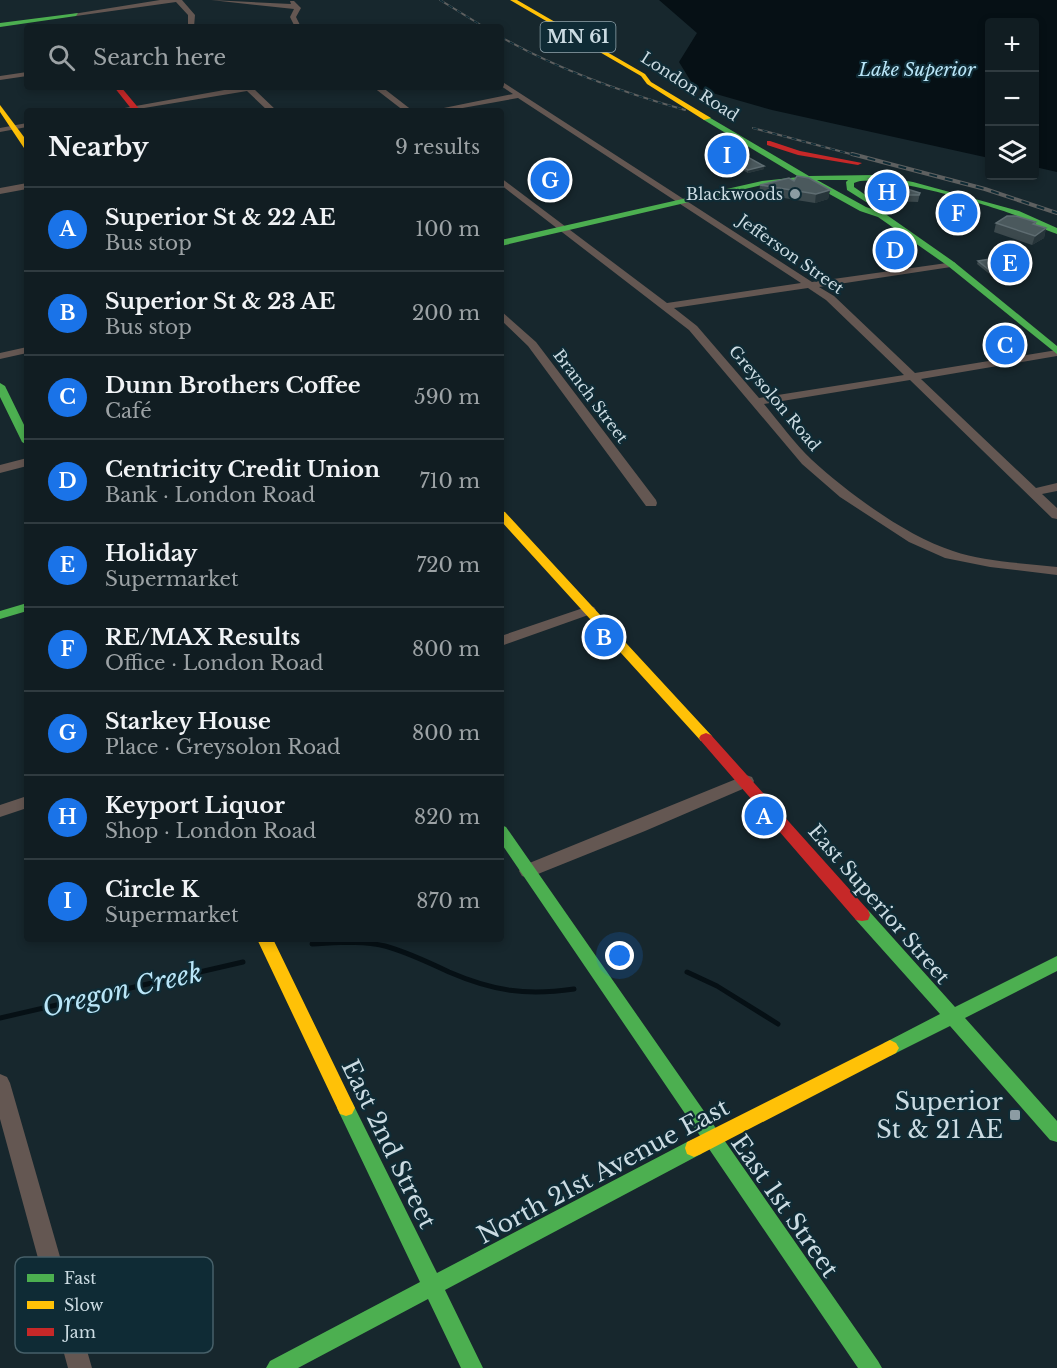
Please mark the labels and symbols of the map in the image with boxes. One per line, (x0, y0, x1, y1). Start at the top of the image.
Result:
road number: MN 61 (540, 22, 616, 52)
street label: London Road (637, 47, 743, 125)
water label: Lake Superior (858, 59, 976, 81)
pin: I (708, 132, 746, 178)
pin: G (530, 158, 570, 202)
pin: H (868, 170, 906, 214)
place label: Blackwoods (686, 184, 783, 204)
marker: Blackwoods (788, 187, 802, 201)
pin: F (938, 190, 978, 236)
street label: Jefferson Street (732, 209, 848, 298)
pin: D (876, 228, 914, 272)
pin: E (990, 240, 1030, 286)
pin: C (986, 322, 1024, 368)
street label: Greysolon Road (725, 341, 825, 455)
street label: Branch Street (549, 345, 633, 447)
pin: B (584, 614, 624, 660)
pin: A (744, 794, 783, 838)
street label: East Superior Street (803, 819, 955, 989)
your location (605, 941, 634, 970)
water label: Oregon Creek (39, 956, 205, 1024)
street label: East 2nd Street (336, 1055, 442, 1233)
place label: Superior St & 21 AE (876, 1087, 1004, 1144)
street label: North 21st Avenue East (472, 1092, 734, 1250)
marker: Superior St & 21 AE (1008, 1108, 1022, 1122)
street label: East 1st Street (725, 1129, 845, 1283)
legend (15, 1257, 213, 1353)
text: Fast (64, 1268, 96, 1288)
text: Slow (64, 1295, 104, 1315)
text: Jam (62, 1322, 96, 1342)

